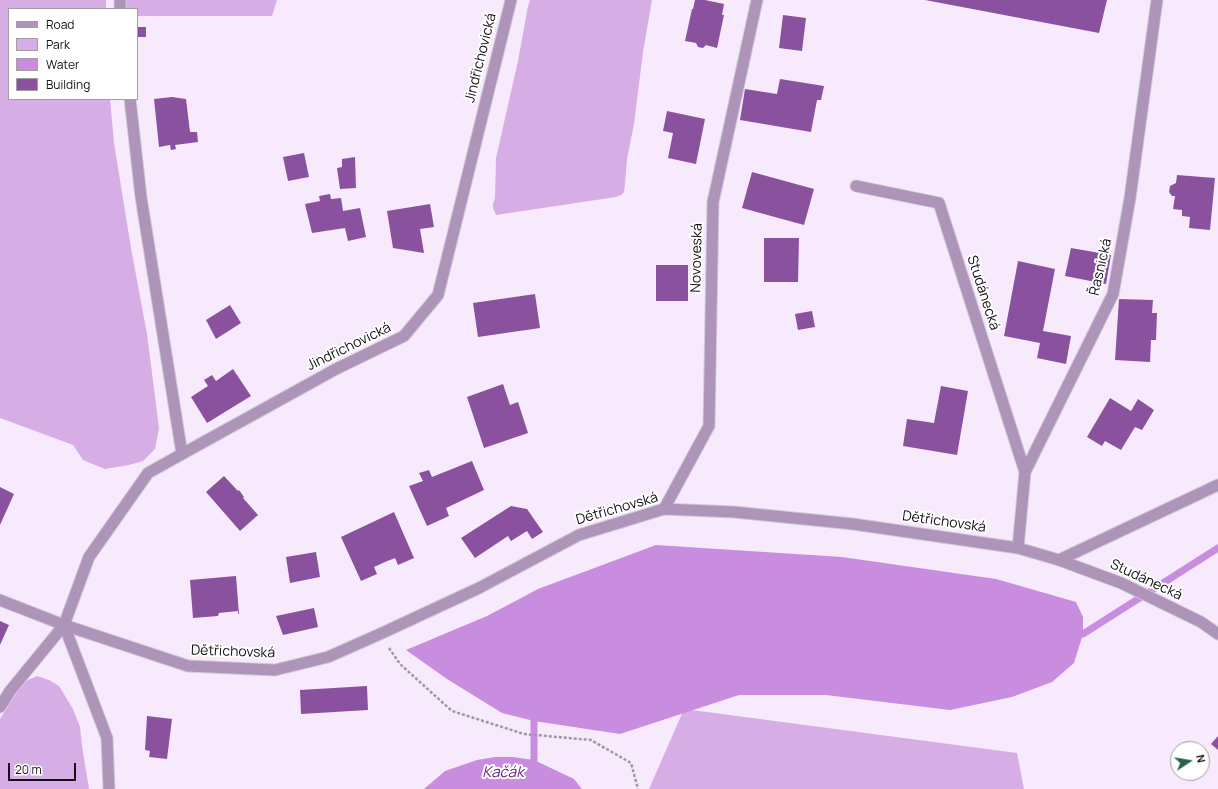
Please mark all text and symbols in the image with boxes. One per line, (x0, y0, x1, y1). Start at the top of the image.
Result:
legend (8, 8, 138, 100)
street label: Jindřichovická (462, 12, 500, 104)
text: Road (46, 16, 74, 33)
text: Park (46, 36, 70, 53)
text: Water (46, 56, 79, 73)
text: Building (46, 76, 90, 93)
street label: Novoveská (688, 223, 706, 293)
street label: Řasnická (1086, 237, 1116, 297)
street label: Studánecká (963, 254, 1003, 332)
street label: Jindřichovická (304, 319, 394, 375)
street label: Dětřichovská (574, 489, 660, 529)
street label: Dětřichovská (901, 508, 987, 536)
street label: Studánecká (1107, 556, 1185, 604)
street label: Dětřichovská (190, 642, 276, 662)
north arrow (1170, 741, 1210, 781)
text: N (1193, 753, 1209, 764)
scale bar (10, 755, 78, 781)
text: 20 m (15, 761, 42, 778)
water label: Kačák (482, 764, 524, 782)

